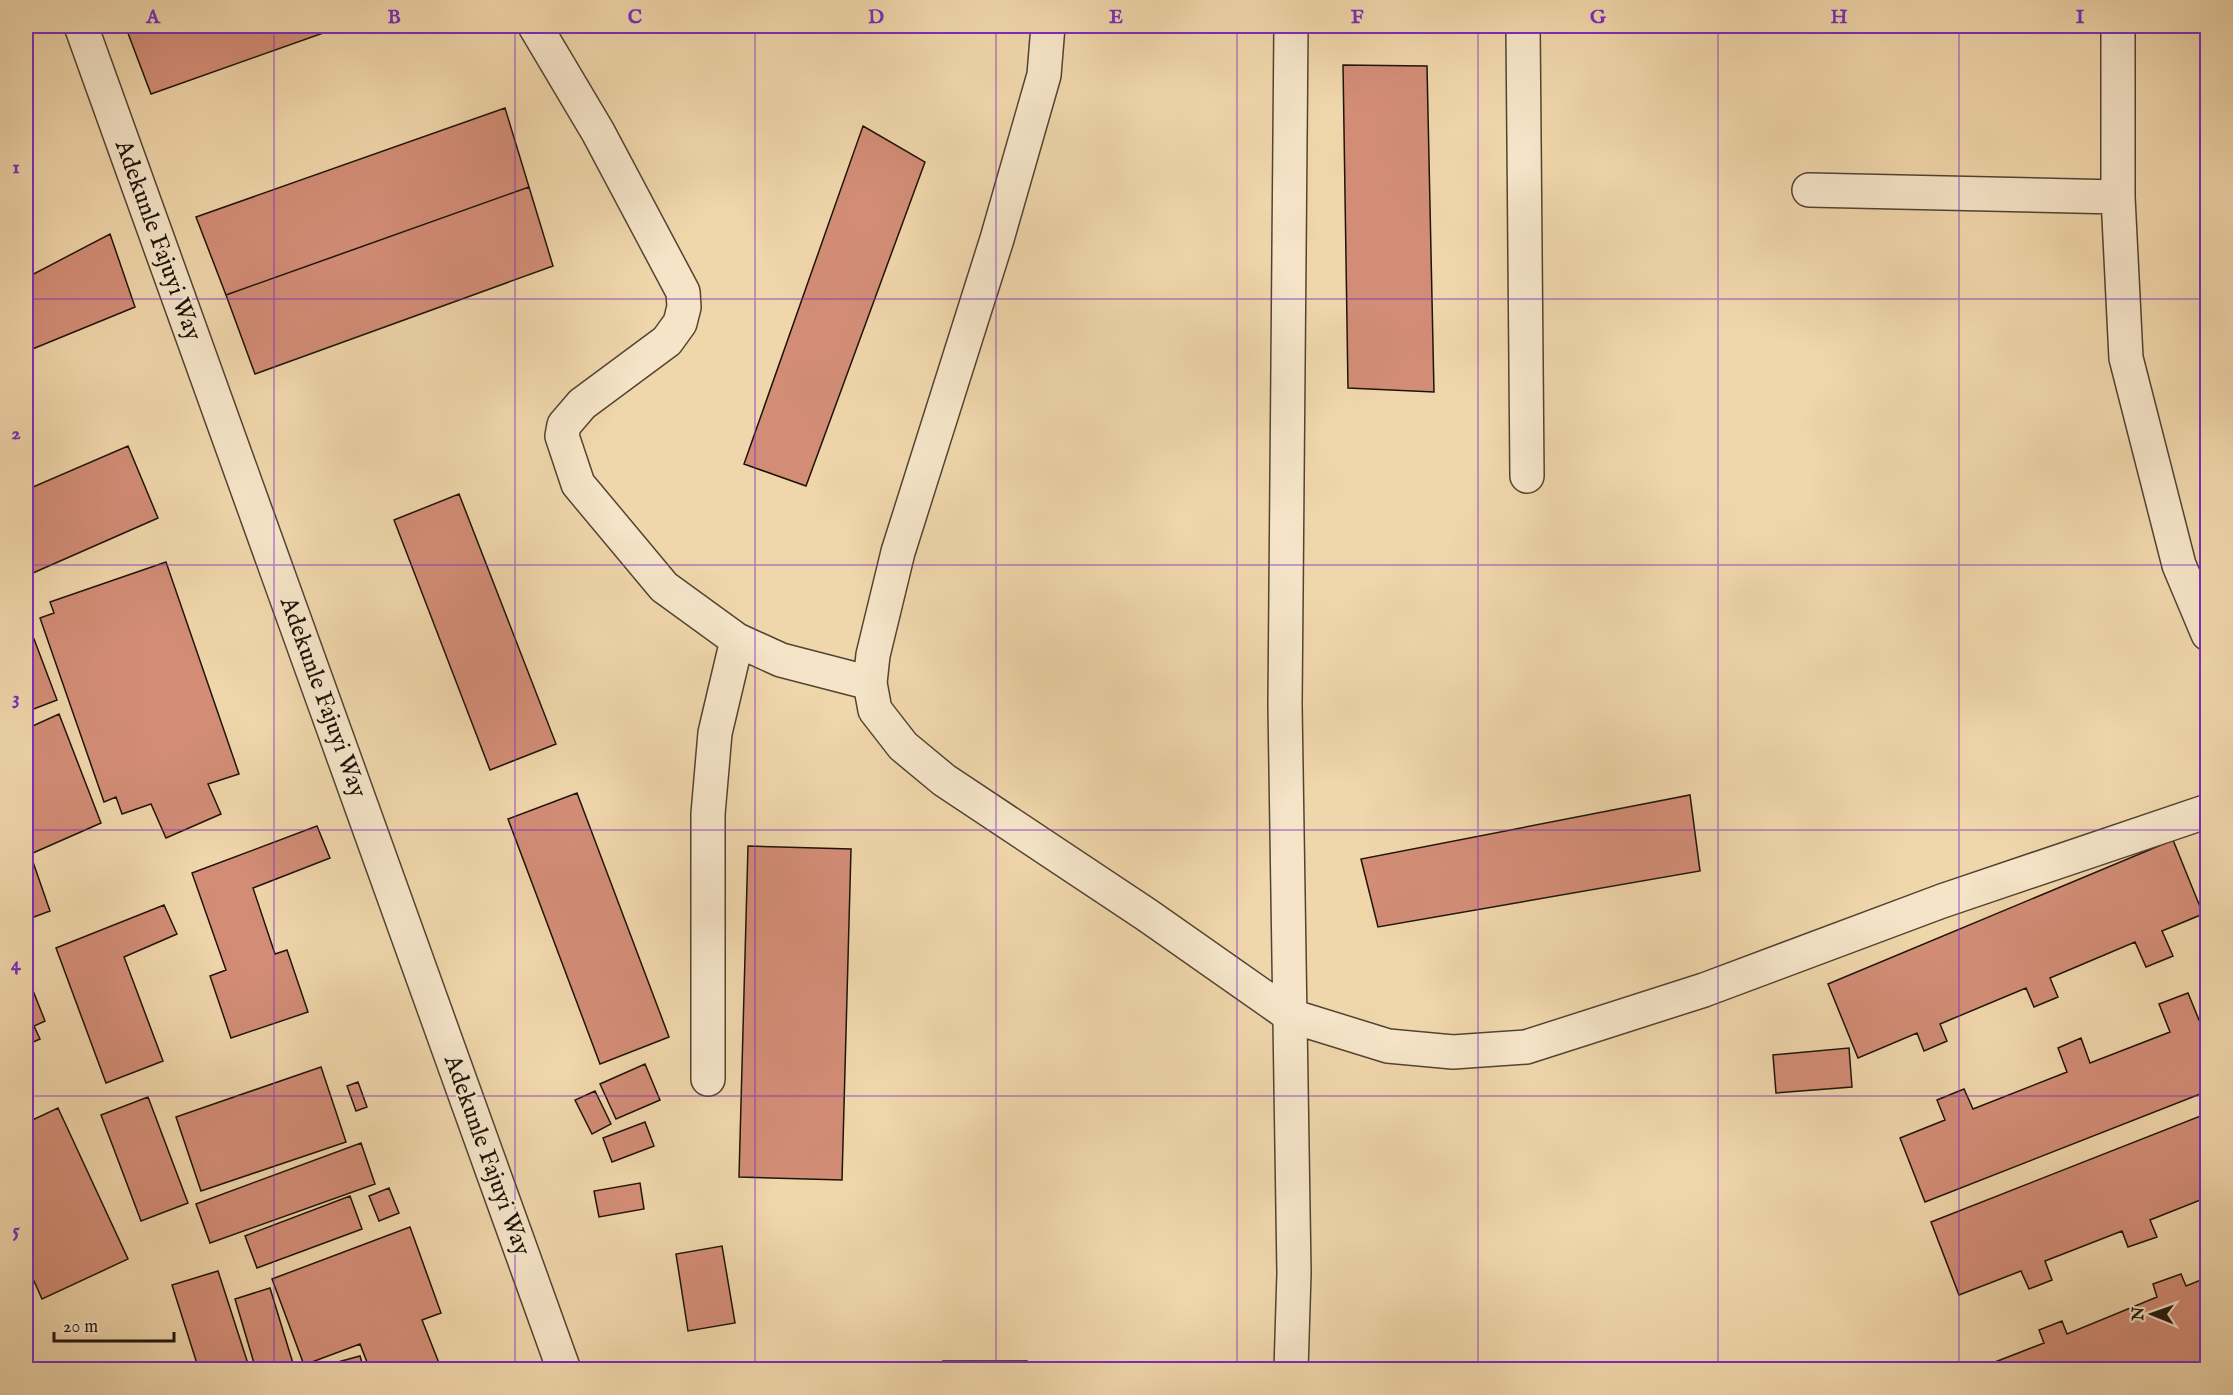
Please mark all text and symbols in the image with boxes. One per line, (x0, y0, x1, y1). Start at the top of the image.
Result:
text: A (145, 5, 161, 30)
text: B (387, 5, 401, 30)
text: C (628, 5, 642, 30)
text: D (868, 5, 884, 30)
text: E (1109, 5, 1123, 30)
text: F (1351, 5, 1364, 30)
text: G (1590, 5, 1607, 30)
text: H (1830, 5, 1848, 30)
text: I (2076, 5, 2085, 30)
street label: Adekunle Fajuyi Way (107, 135, 208, 345)
text: 1 (12, 155, 20, 180)
text: 2 (11, 421, 21, 446)
street label: Adekunle Fajuyi Way (272, 592, 373, 802)
text: 3 (12, 686, 20, 711)
text: 4 (11, 952, 22, 977)
street label: Adekunle Fajuyi Way (436, 1050, 537, 1260)
text: 5 (12, 1218, 20, 1243)
north arrow (2122, 1284, 2182, 1344)
scale bar (54, 1305, 174, 1343)
text: N (2129, 1307, 2149, 1322)
text: 20 m (63, 1316, 98, 1339)

